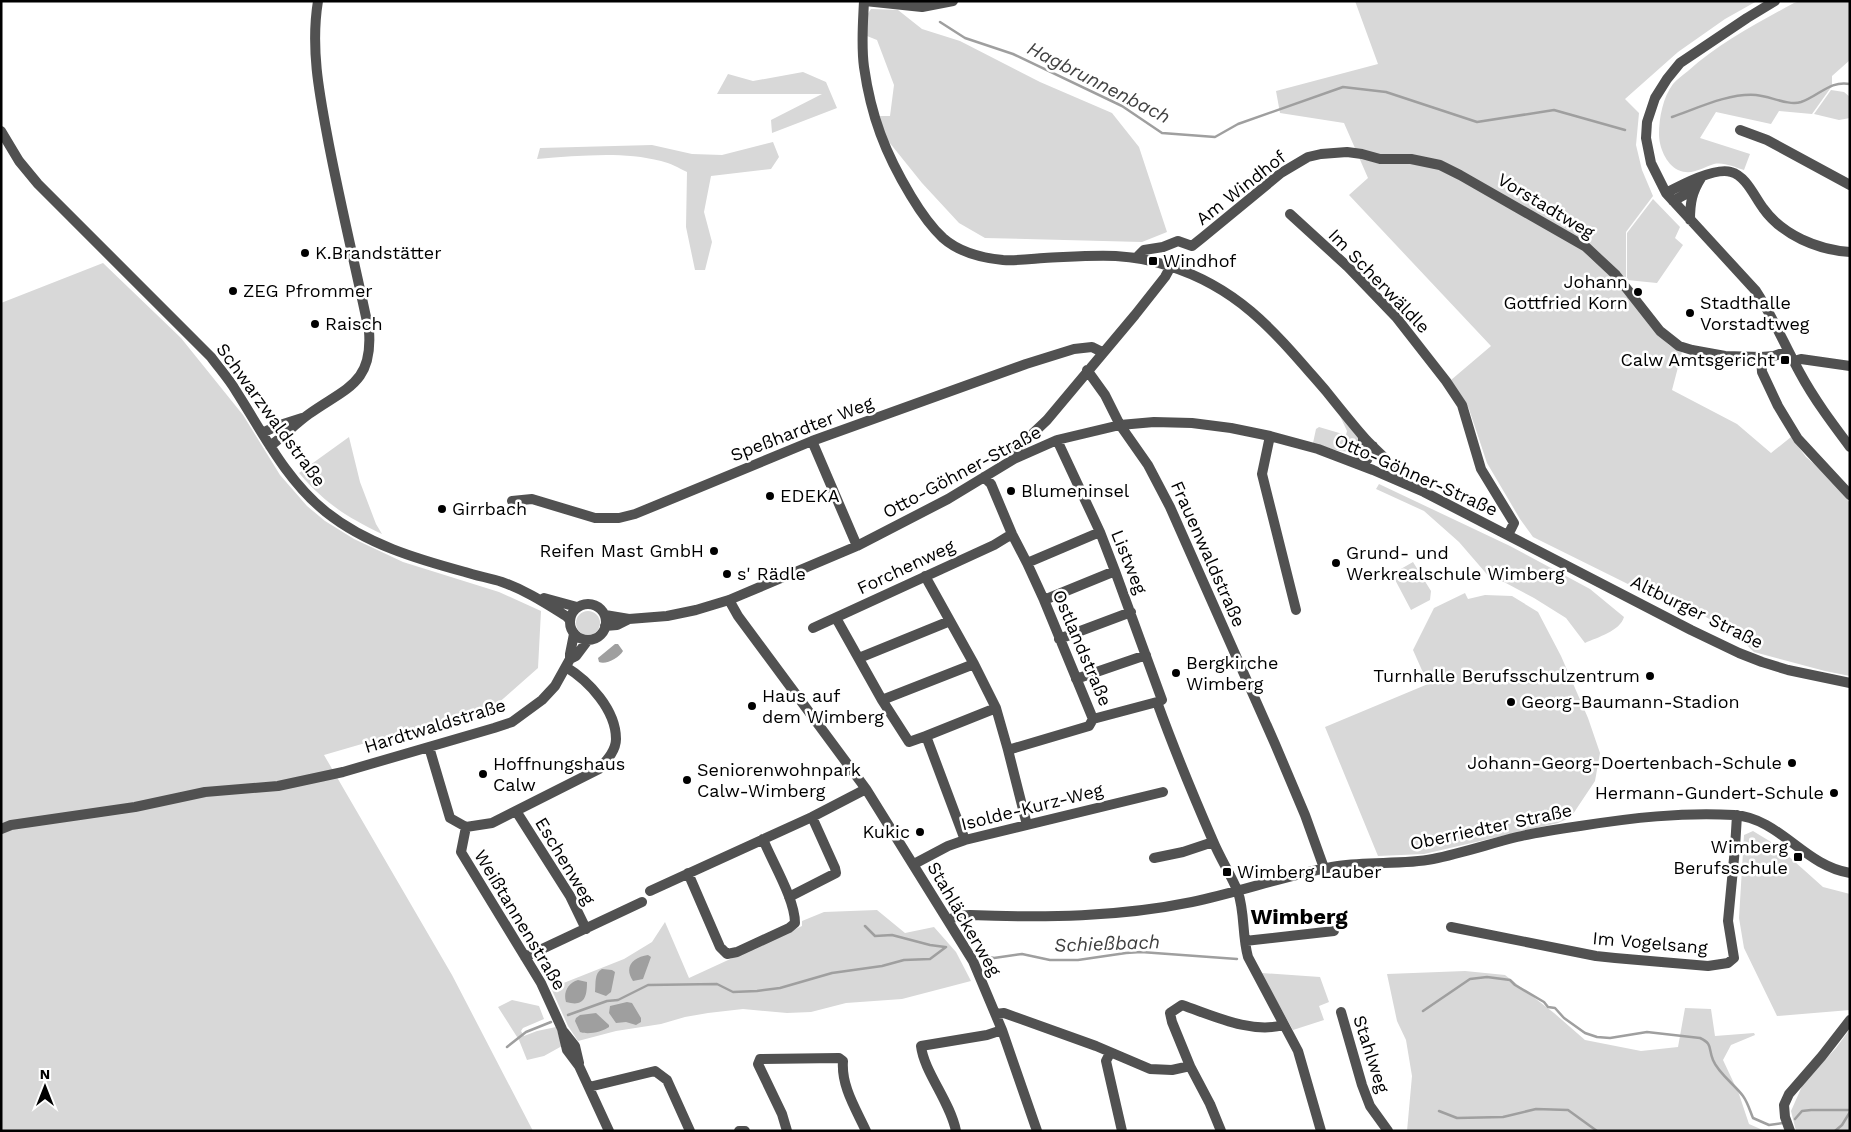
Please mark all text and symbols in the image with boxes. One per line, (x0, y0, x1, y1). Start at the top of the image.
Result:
water label: Hagbrunnenbach (1023, 36, 1174, 128)
street label: Am Windhof (1192, 146, 1290, 229)
street label: Vorstadtweg (1494, 168, 1599, 243)
street label: Im Scherwäldle (1324, 224, 1434, 337)
place label: K.Brandstätter (315, 242, 442, 263)
marker: K.Brandstätter (299, 247, 311, 259)
place label: Windhof (1163, 250, 1236, 271)
marker: Windhof (1147, 255, 1159, 267)
place label: Johann Gottfried Korn (1503, 271, 1628, 313)
place label: ZEG Pfrommer (243, 280, 373, 301)
marker: ZEG Pfrommer (227, 285, 239, 297)
marker: Johann Gottfried Korn (1632, 286, 1644, 298)
place label: Stadthalle Vorstadtweg (1700, 292, 1810, 334)
marker: Stadthalle Vorstadtweg (1684, 307, 1696, 319)
place label: Raisch (325, 313, 383, 334)
marker: Raisch (309, 318, 321, 330)
street label: Schwarzwaldstraße (212, 339, 331, 491)
place label: Calw Amtsgericht (1621, 349, 1775, 370)
marker: Calw Amtsgericht (1779, 354, 1791, 366)
street label: Speßhardter Weg (728, 392, 877, 465)
street label: Otto-Göhner-Straße (879, 421, 1045, 522)
street label: Otto-Göhner-Straße (1331, 429, 1501, 520)
street label: Frauenwaldstraße (1167, 478, 1250, 630)
place label: Blumeninsel (1021, 480, 1130, 501)
place label: EDEKA (780, 485, 840, 506)
marker: Blumeninsel (1005, 485, 1017, 497)
marker: EDEKA (764, 490, 776, 502)
place label: Girrbach (452, 498, 527, 519)
marker: Girrbach (436, 503, 448, 515)
street label: Listweg (1107, 527, 1152, 597)
street label: Forchenweg (854, 535, 958, 598)
place label: Reifen Mast GmbH (540, 540, 704, 561)
place label: Grund- und Werkrealschule Wimberg (1346, 542, 1565, 584)
marker: Reifen Mast GmbH (708, 545, 720, 557)
marker: Grund- und Werkrealschule Wimberg (1330, 557, 1342, 569)
place label: s' Rädle (737, 563, 806, 584)
marker: s' Rädle (721, 568, 733, 580)
street label: Altburger Straße (1628, 570, 1767, 653)
street label: Ostlandstraße (1048, 586, 1116, 709)
place label: Bergkirche Wimberg (1186, 652, 1278, 694)
place label: Turnhalle Berufsschulzentrum (1373, 665, 1640, 686)
marker: Bergkirche Wimberg (1170, 667, 1182, 679)
marker: Turnhalle Berufsschulzentrum (1644, 670, 1656, 682)
place label: Haus auf dem Wimberg (762, 685, 884, 727)
place label: Georg-Baumann-Stadion (1521, 691, 1740, 712)
street label: Hardtwaldstraße (362, 694, 508, 757)
marker: Georg-Baumann-Stadion (1505, 696, 1517, 708)
marker: Haus auf dem Wimberg (746, 700, 758, 712)
place label: Johann-Georg-Doertenbach-Schule (1467, 752, 1782, 773)
place label: Hoffnungshaus Calw (493, 753, 625, 795)
marker: Johann-Georg-Doertenbach-Schule (1786, 757, 1798, 769)
place label: Seniorenwohnpark Calw-Wimberg (697, 759, 861, 801)
marker: Hoffnungshaus Calw (477, 768, 489, 780)
marker: Seniorenwohnpark Calw-Wimberg (681, 774, 693, 786)
street label: Isolde-Kurz-Weg (959, 779, 1105, 834)
place label: Hermann-Gundert-Schule (1595, 782, 1824, 803)
marker: Hermann-Gundert-Schule (1828, 787, 1840, 799)
street label: Oberriedter Straße (1408, 799, 1574, 854)
street label: Eschenweg (531, 813, 600, 909)
place label: Kukic (862, 821, 910, 842)
marker: Kukic (914, 826, 926, 838)
place label: Wimberg Berufsschule (1673, 836, 1788, 878)
street label: Weißtannenstraße (470, 846, 571, 994)
marker: Wimberg Berufsschule (1792, 851, 1804, 863)
street label: Stahläckerweg (923, 858, 1006, 980)
place label: Wimberg Lauber (1237, 861, 1382, 882)
marker: Wimberg Lauber (1221, 866, 1233, 878)
district label: Wimberg (1250, 904, 1348, 929)
street label: Im Vogelsang (1592, 927, 1709, 958)
water label: Schießbach (1054, 930, 1160, 957)
street label: Stahlweg (1349, 1012, 1394, 1096)
north arrow (20, 1062, 70, 1112)
text: N (40, 1066, 50, 1082)

